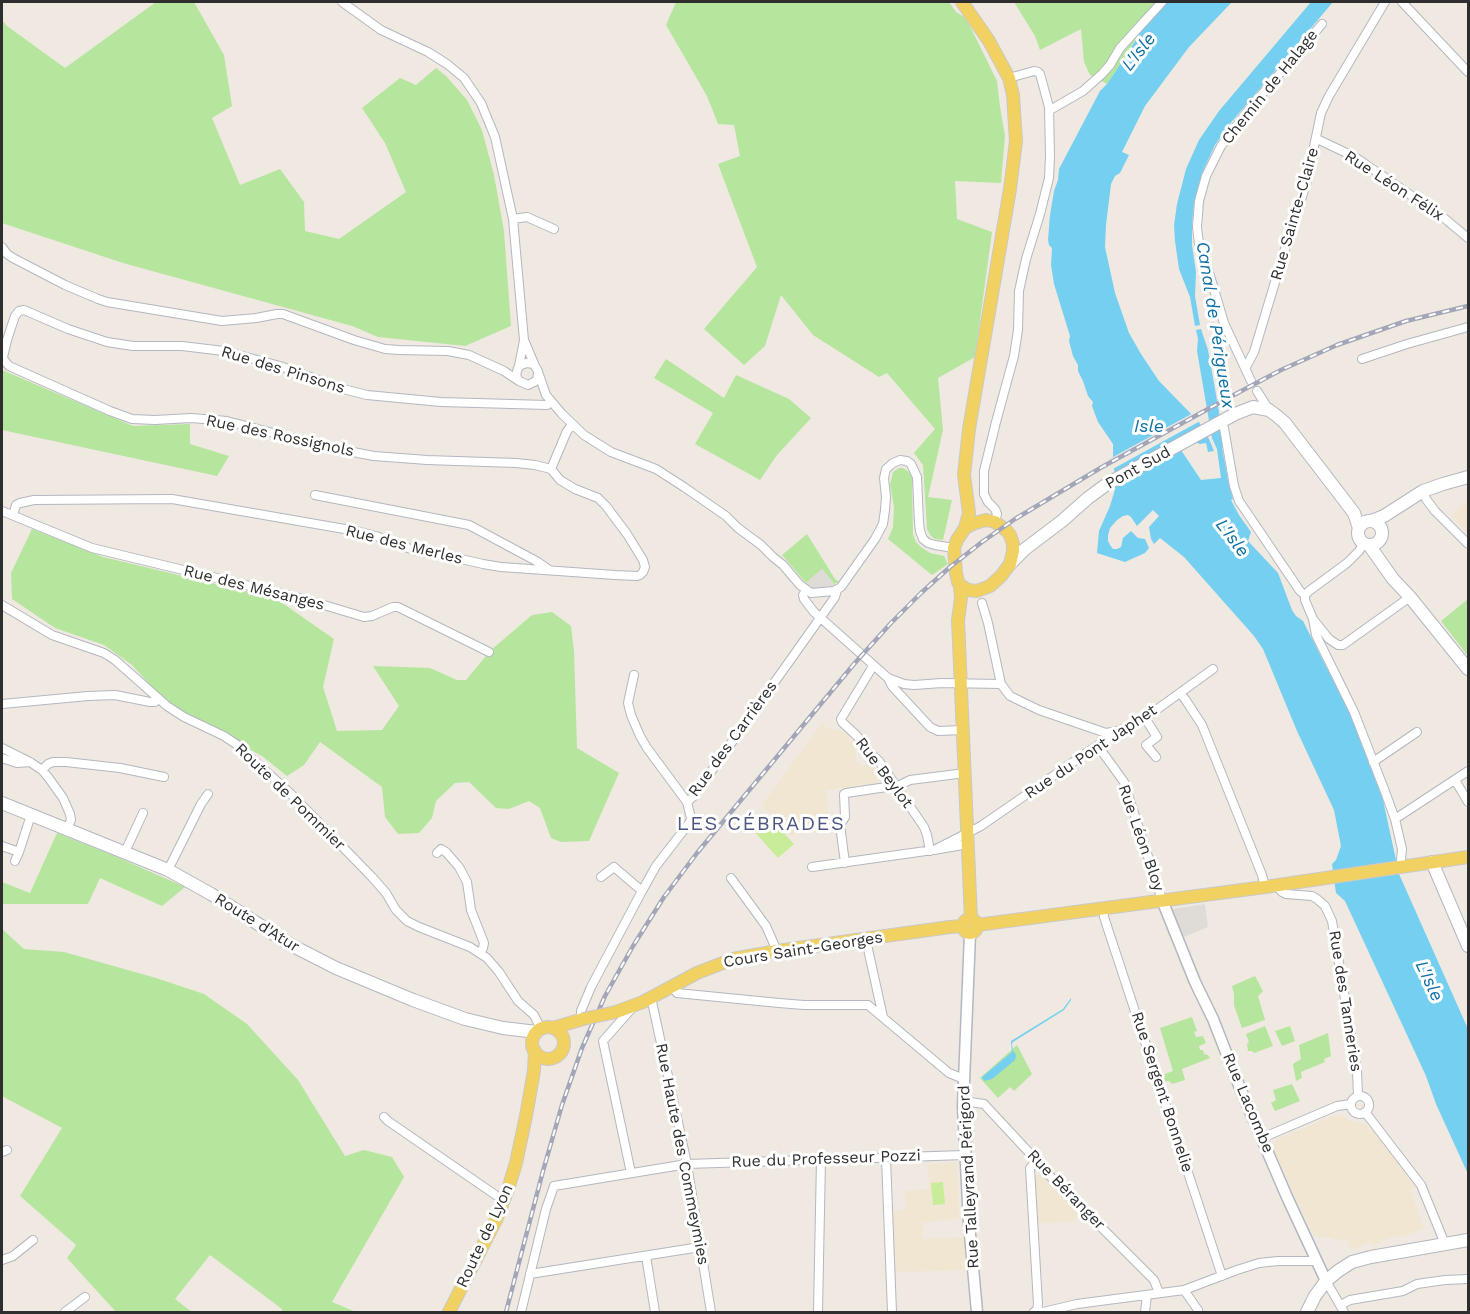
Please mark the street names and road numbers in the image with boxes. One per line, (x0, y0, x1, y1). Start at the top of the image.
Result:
street label: Chemin de Halage (1218, 26, 1322, 148)
street label: Rue Sainte-Claire (1267, 146, 1323, 282)
street label: Rue Léon Félix (1341, 147, 1447, 225)
street label: Rue des Pinsons (219, 342, 347, 398)
street label: Rue des Rossignols (204, 411, 356, 461)
street label: Pont Sud (1102, 442, 1174, 494)
street label: Rue des Merles (343, 521, 465, 569)
street label: Rue des Mésanges (182, 561, 326, 615)
street label: Rue des Carrières (684, 677, 782, 801)
street label: Rue du Pont Japhet (1021, 701, 1161, 803)
street label: Rue Beylot (851, 734, 917, 812)
street label: Route de Pommier (231, 739, 349, 855)
street label: Rue Léon Bloy (1114, 782, 1168, 894)
street label: Route d'Atur (211, 889, 303, 957)
street label: Cours Saint-Georges (722, 928, 884, 972)
street label: Rue des Tanneries (1324, 929, 1366, 1073)
street label: Rue Sergent Bonnelie (1127, 1009, 1197, 1175)
street label: Rue Haute des Commeymies (651, 1041, 713, 1267)
street label: Rue Lacombe (1218, 1050, 1278, 1156)
street label: Rue Talleyrand Périgord (955, 1085, 983, 1269)
street label: Rue du Professeur Pozzi (731, 1146, 921, 1172)
street label: Rue Béranger (1023, 1146, 1109, 1234)
street label: Route de Lyon (453, 1181, 517, 1291)

